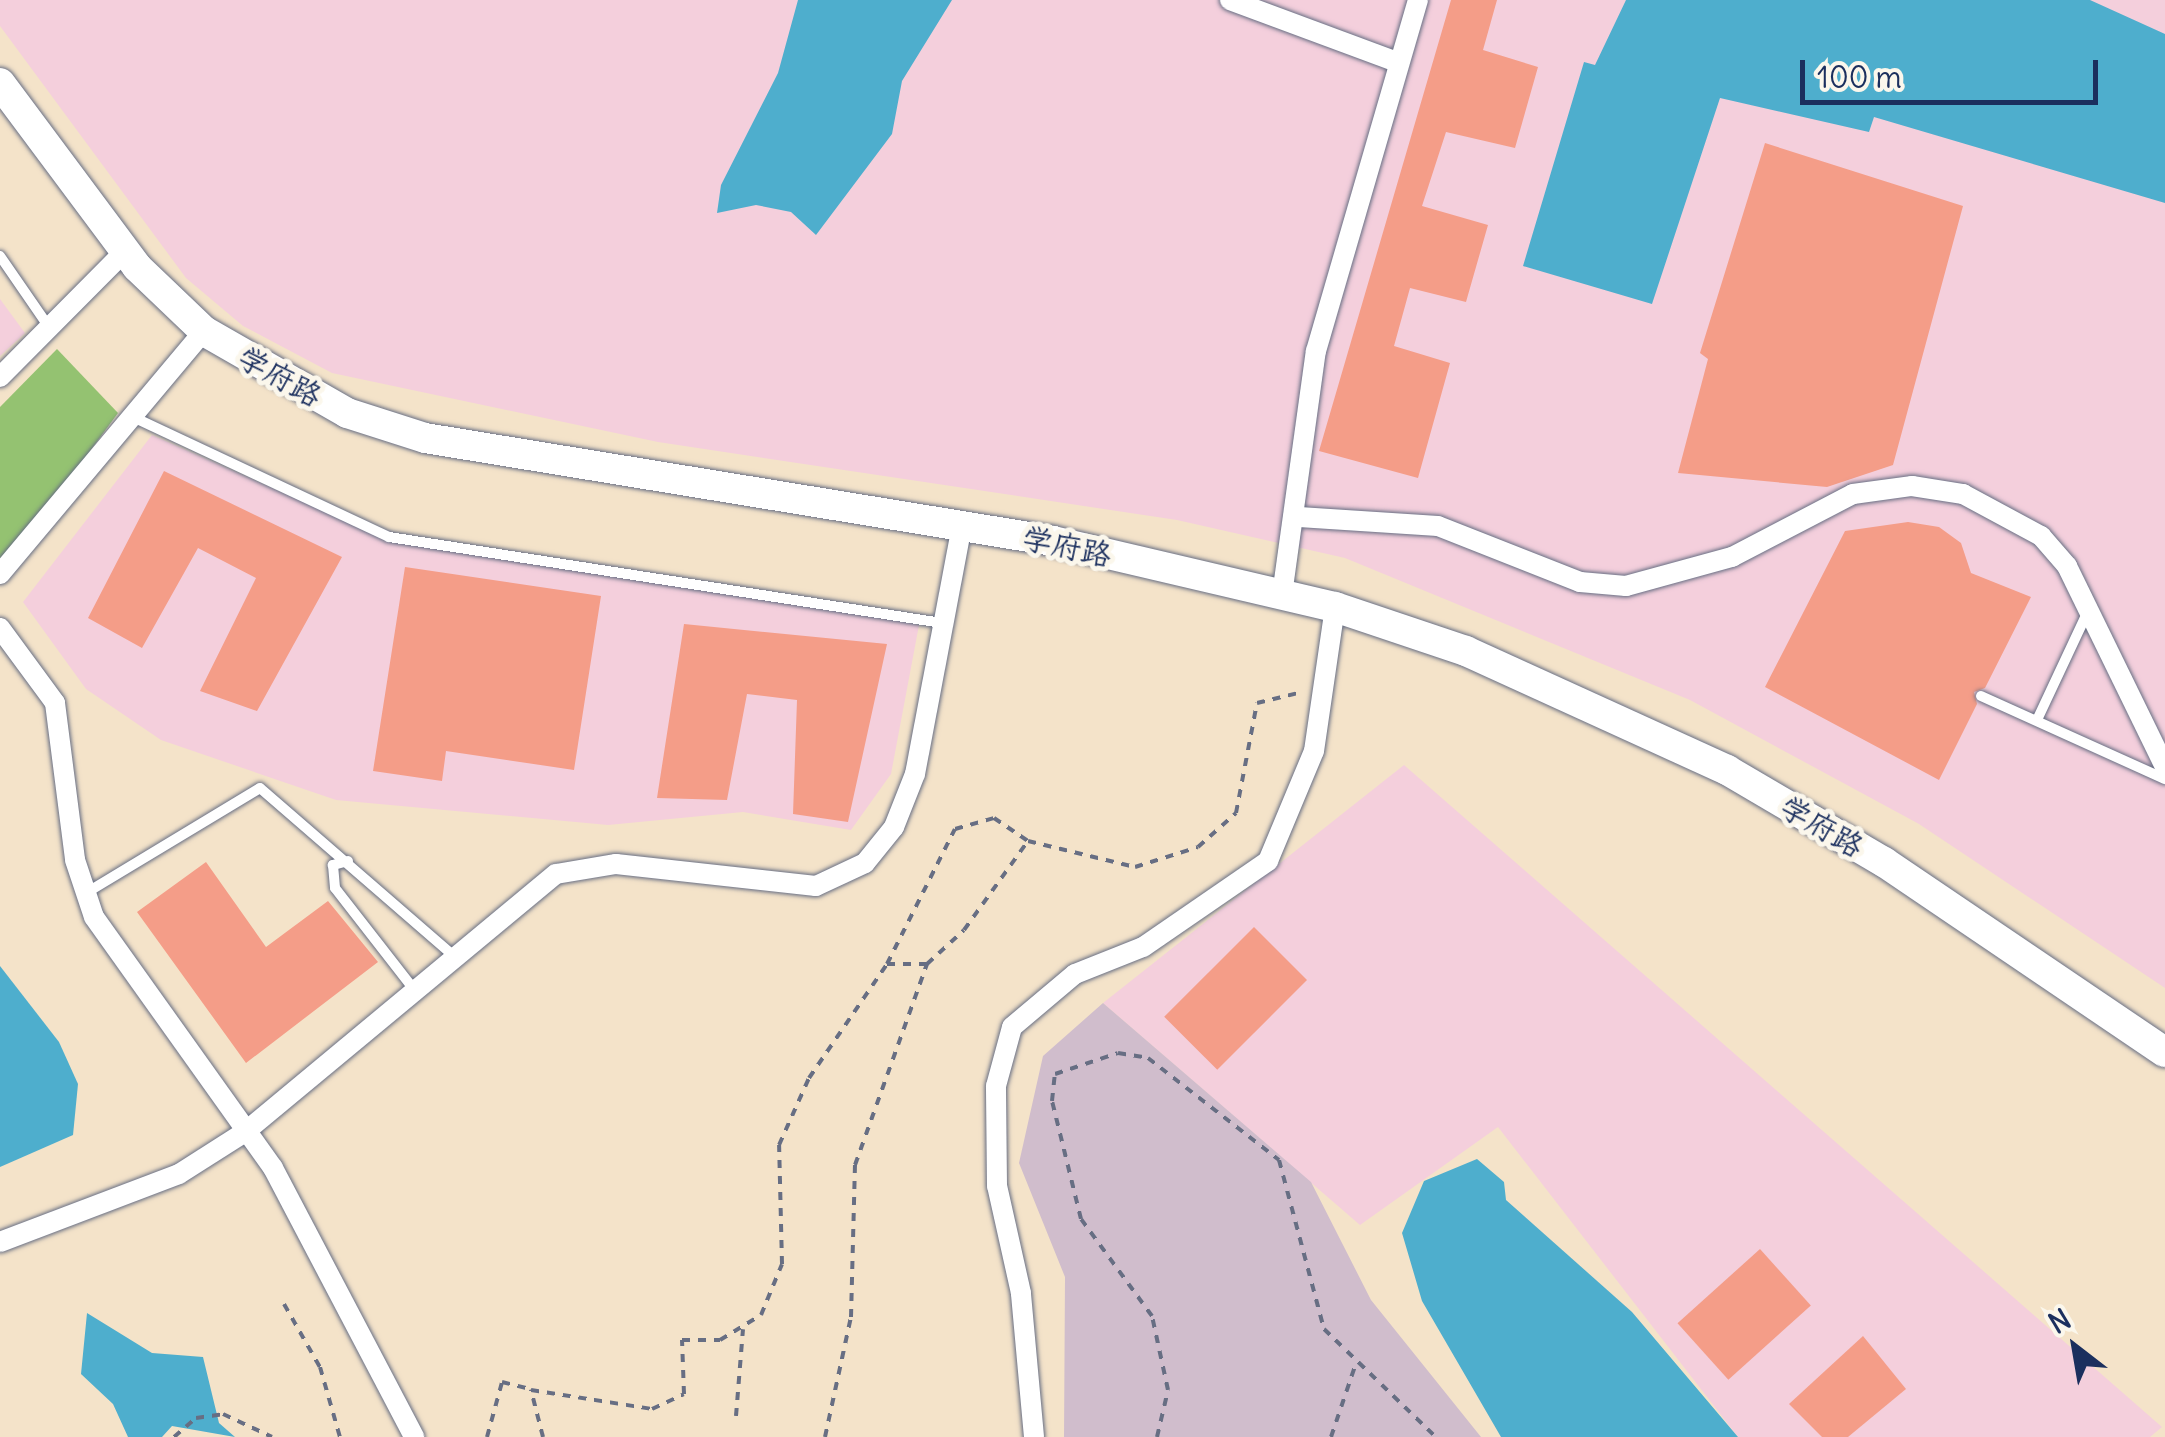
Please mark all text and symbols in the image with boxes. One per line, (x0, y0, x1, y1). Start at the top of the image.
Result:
scale bar (1805, 40, 2102, 102)
text: 100 m (1817, 58, 1902, 96)
street label: 学府路 (232, 338, 328, 414)
street label: 学府路 (1019, 519, 1115, 573)
street label: 学府路 (1774, 788, 1870, 864)
north arrow (2025, 1297, 2125, 1397)
text: N (2042, 1301, 2077, 1342)

